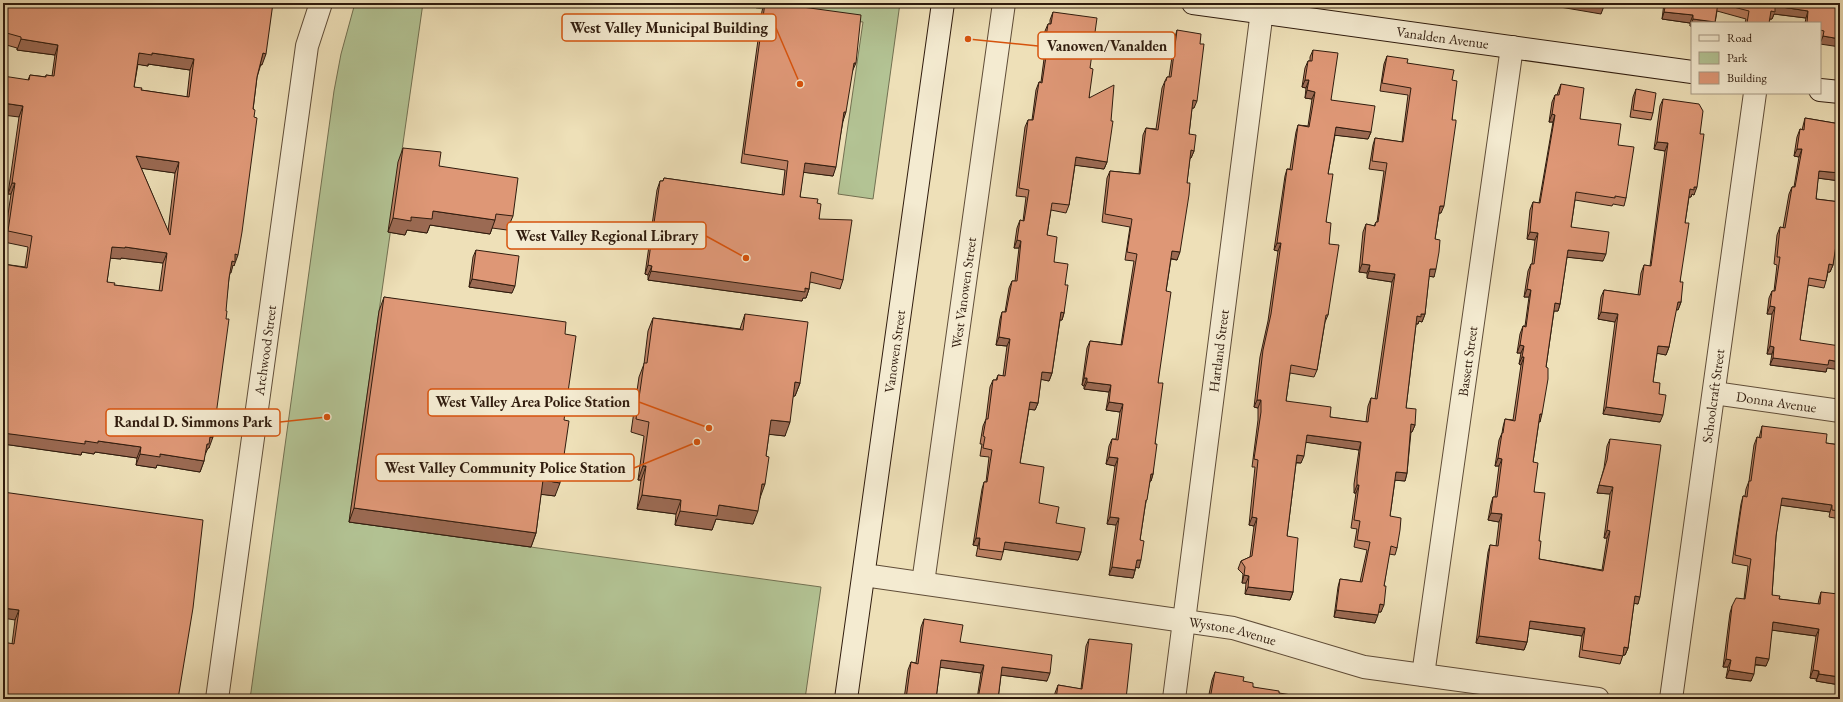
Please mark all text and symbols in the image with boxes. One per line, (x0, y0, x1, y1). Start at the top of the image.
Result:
callout: West Valley Municipal Building (562, 14, 776, 41)
text: West Valley Municipal Building (570, 18, 768, 37)
street label: Vanalden Avenue (1395, 22, 1490, 53)
legend (1691, 22, 1821, 94)
text: Road (1727, 30, 1753, 46)
callout: Vanowen/Vanalden (1038, 32, 1175, 59)
text: Vanowen/Vanalden (1047, 36, 1168, 55)
text: Park (1727, 50, 1748, 66)
text: Building (1727, 70, 1768, 86)
callout: West Valley Regional Library (507, 222, 706, 249)
text: West Valley Regional Library (516, 226, 699, 245)
street label: West Vanowen Street (947, 235, 980, 350)
street label: Archwood Street (250, 303, 280, 397)
street label: Vanowen Street (880, 308, 909, 394)
street label: Hartland Street (1204, 308, 1233, 393)
street label: Bassett Street (1454, 324, 1481, 397)
street label: Schoolcraft Street (1698, 347, 1729, 444)
street label: Donna Avenue (1735, 387, 1818, 417)
callout: West Valley Area Police Station (428, 389, 639, 416)
text: West Valley Area Police Station (436, 392, 631, 411)
callout: Randal D. Simmons Park (106, 409, 280, 436)
text: Randal D. Simmons Park (114, 412, 273, 431)
callout: West Valley Community Police Station (376, 454, 634, 481)
text: West Valley Community Police Station (384, 458, 626, 477)
street label: Wystone Avenue (1188, 613, 1279, 650)

